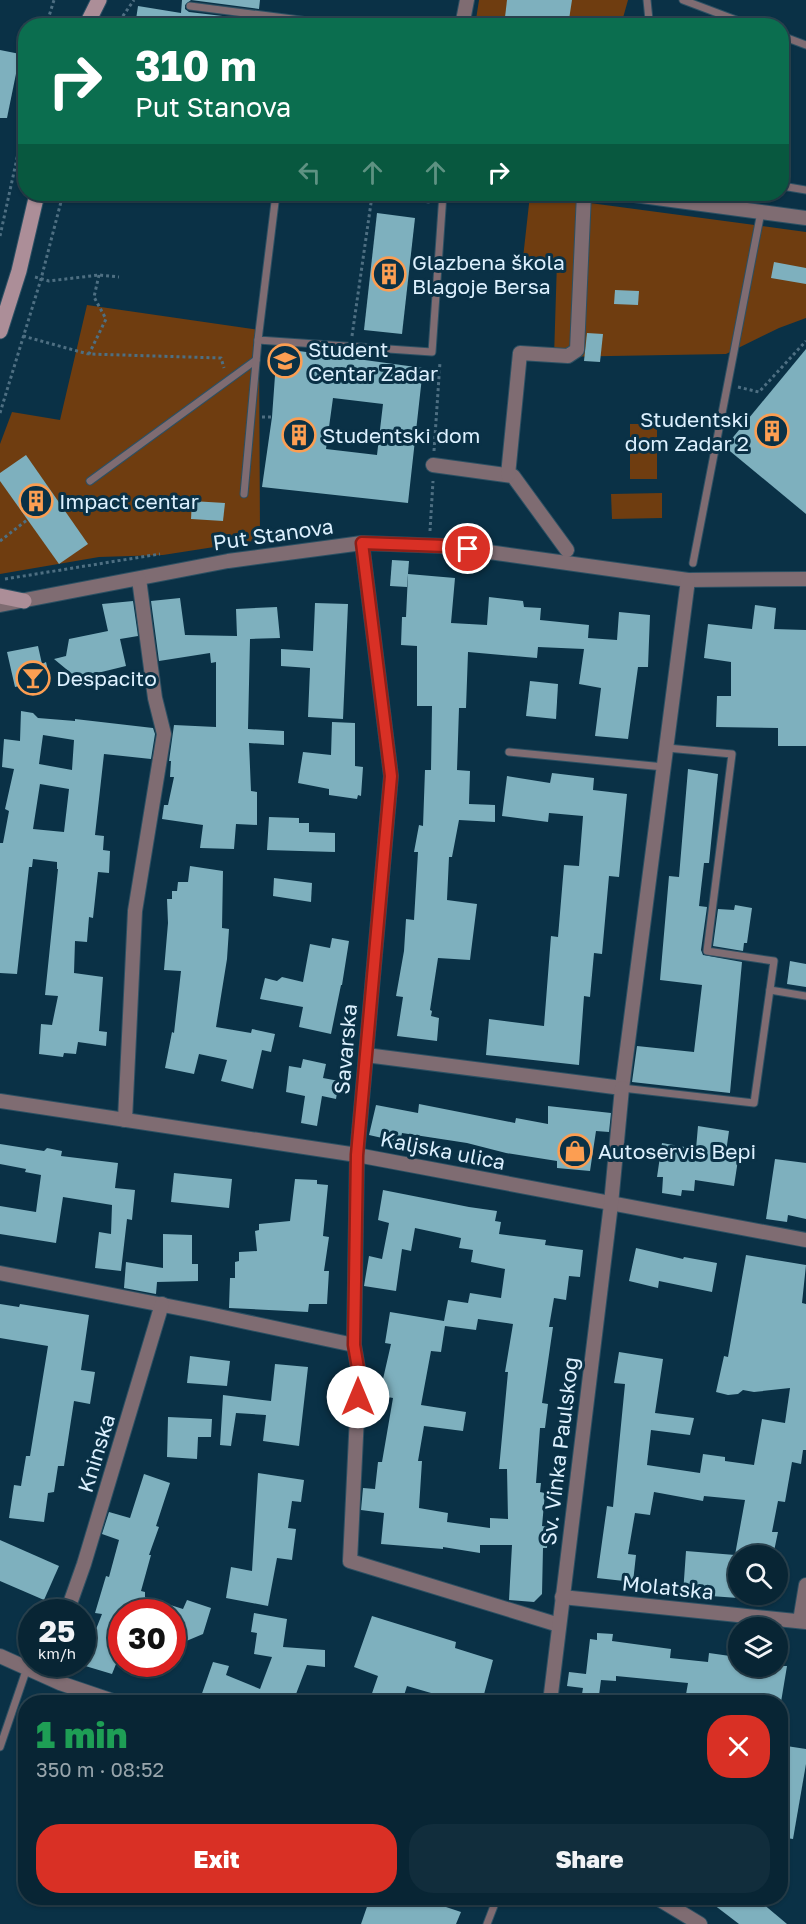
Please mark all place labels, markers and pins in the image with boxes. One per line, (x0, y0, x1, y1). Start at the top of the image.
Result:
place label: Glazbena škola Blagoje Bersa (412, 249, 565, 299)
building icon: Glazbena škola Blagoje Bersa (371, 256, 407, 292)
place label: Student Centar Zadar (308, 336, 438, 386)
school or university icon: Student Centar Zadar (267, 343, 303, 379)
place label: Studentski dom Zadar 2 (625, 406, 749, 456)
building icon: Studentski dom Zadar 2 (754, 413, 790, 449)
building icon: Studentski dom (281, 417, 317, 453)
place label: Studentski dom (322, 422, 480, 448)
building icon: Impact centar (18, 483, 54, 519)
place label: Impact centar (59, 488, 199, 514)
pin (442, 523, 493, 574)
bar icon: Despacito (15, 660, 51, 696)
place label: Despacito (56, 665, 157, 691)
shop icon: Autoservis Bepi (557, 1133, 593, 1169)
place label: Autoservis Bepi (598, 1138, 756, 1164)

